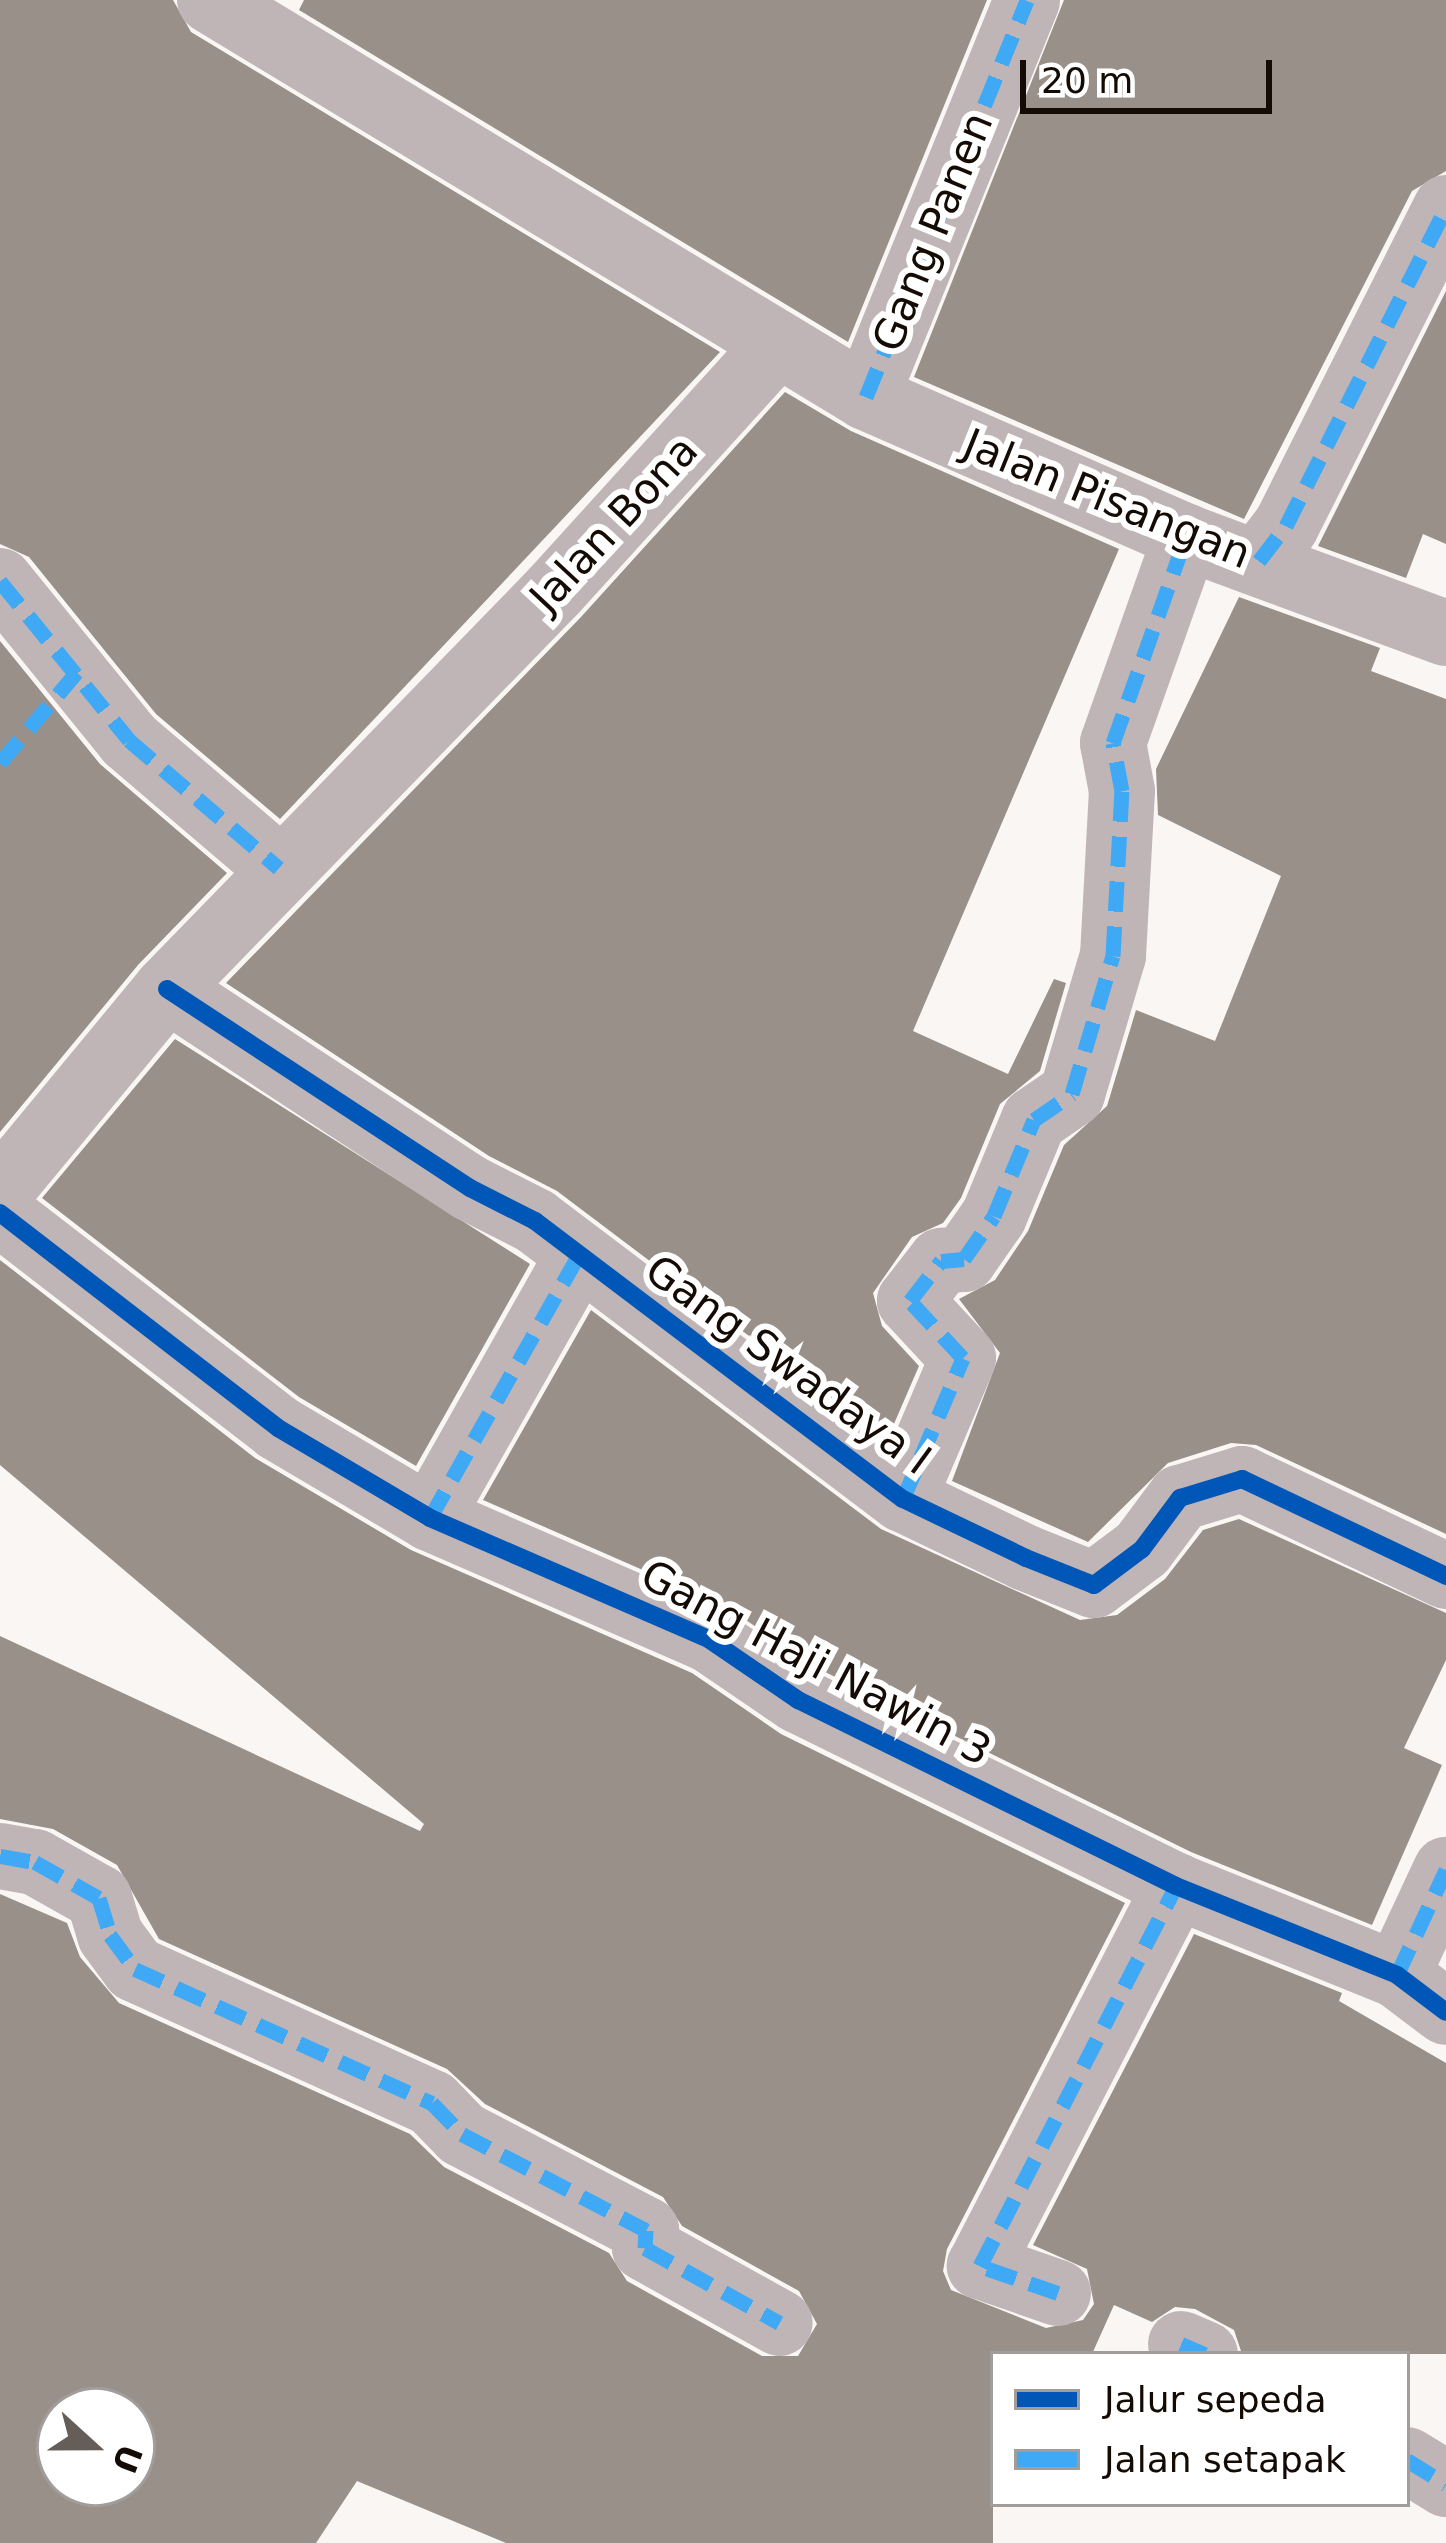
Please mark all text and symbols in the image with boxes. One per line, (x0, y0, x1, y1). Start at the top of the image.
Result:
scale bar (1026, 36, 1278, 110)
text: 20 m (1041, 60, 1133, 101)
street label: Gang Panen (862, 105, 1004, 359)
street label: Jalan Pisangan (956, 419, 1258, 579)
street label: Jalan Bona (520, 425, 708, 623)
street label: Gang Swadaya I (635, 1245, 941, 1485)
street label: Gang Haji Nawin 3 (633, 1549, 999, 1777)
legend (990, 2351, 1410, 2507)
text: Jalur sepeda (1104, 2379, 1327, 2420)
north arrow (36, 2387, 156, 2507)
text: Jalan setapak (1104, 2439, 1346, 2480)
text: U (104, 2440, 150, 2478)

